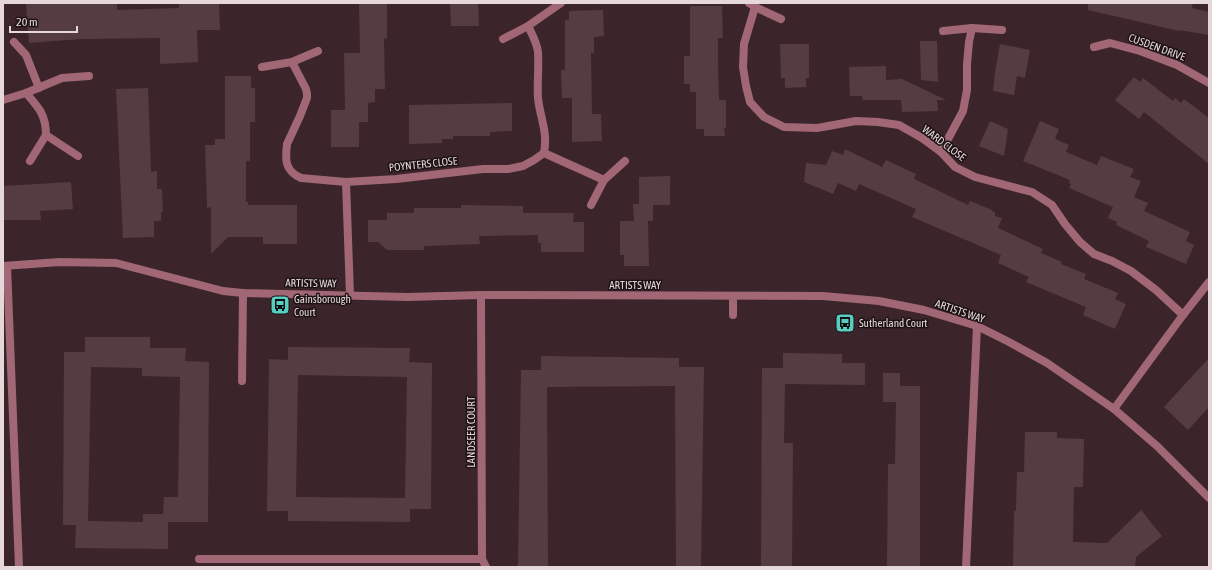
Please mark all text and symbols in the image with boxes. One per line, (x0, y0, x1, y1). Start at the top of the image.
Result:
scale bar (10, 8, 77, 34)
text: 20 m (16, 15, 38, 29)
street label: CUSDEN DRIVE (1127, 31, 1187, 63)
street label: WARD CLOSE (920, 123, 968, 163)
street label: POYNTERS CLOSE (388, 154, 458, 174)
street label: ARTISTS WAY (285, 277, 337, 289)
street label: ARTISTS WAY (609, 279, 661, 291)
place label: Gainsborough Court (294, 293, 351, 318)
bus stop icon: Gainsborough Court (269, 294, 291, 316)
street label: ARTISTS WAY (934, 297, 986, 325)
bus stop icon: Sutherland Court (834, 312, 856, 334)
place label: Sutherland Court (859, 317, 928, 329)
street label: LANDSEER COURT (465, 396, 477, 468)

